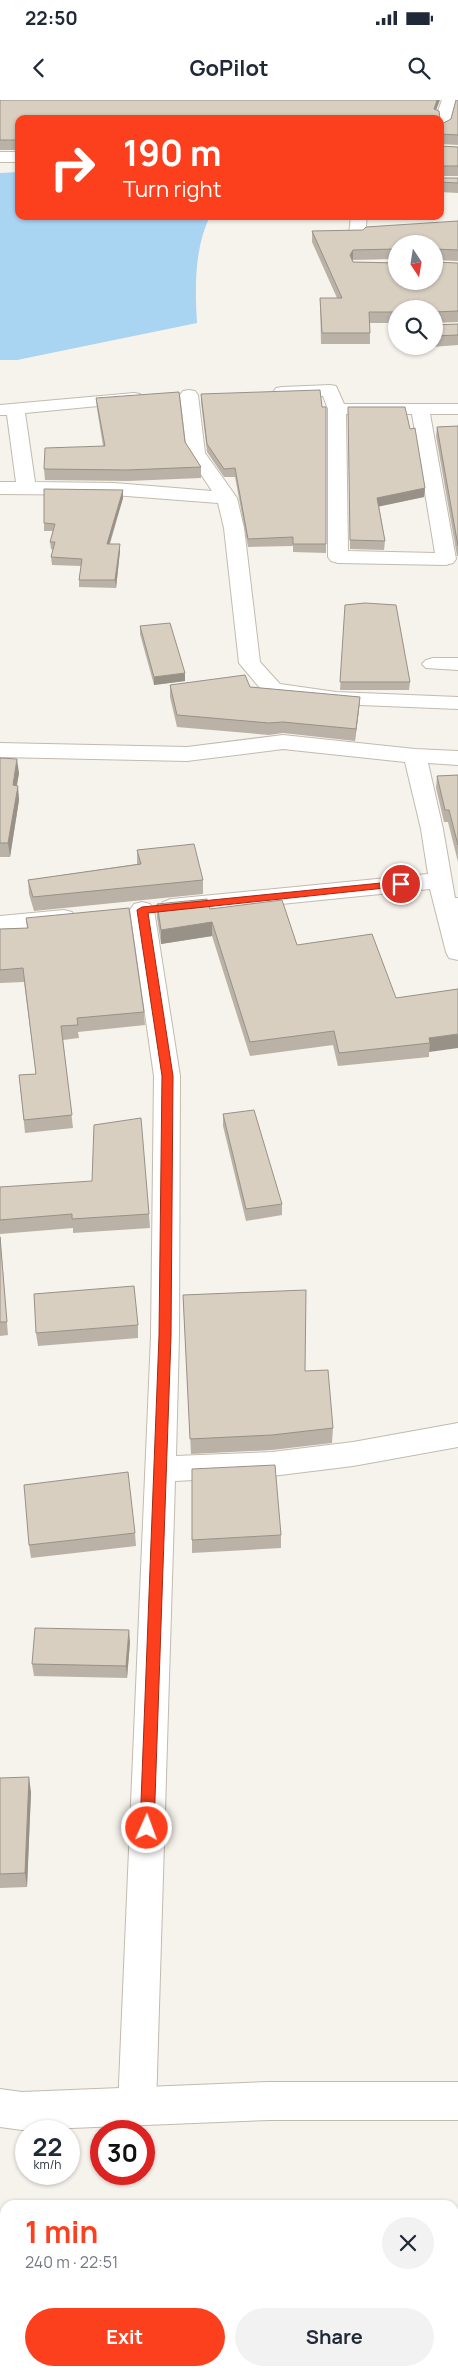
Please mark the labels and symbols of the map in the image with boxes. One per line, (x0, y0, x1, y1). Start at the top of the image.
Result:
north arrow (388, 235, 442, 290)
pin (380, 863, 422, 905)
position arrow (120, 1801, 172, 1853)
speed limit sign: 30 (90, 2120, 155, 2185)

